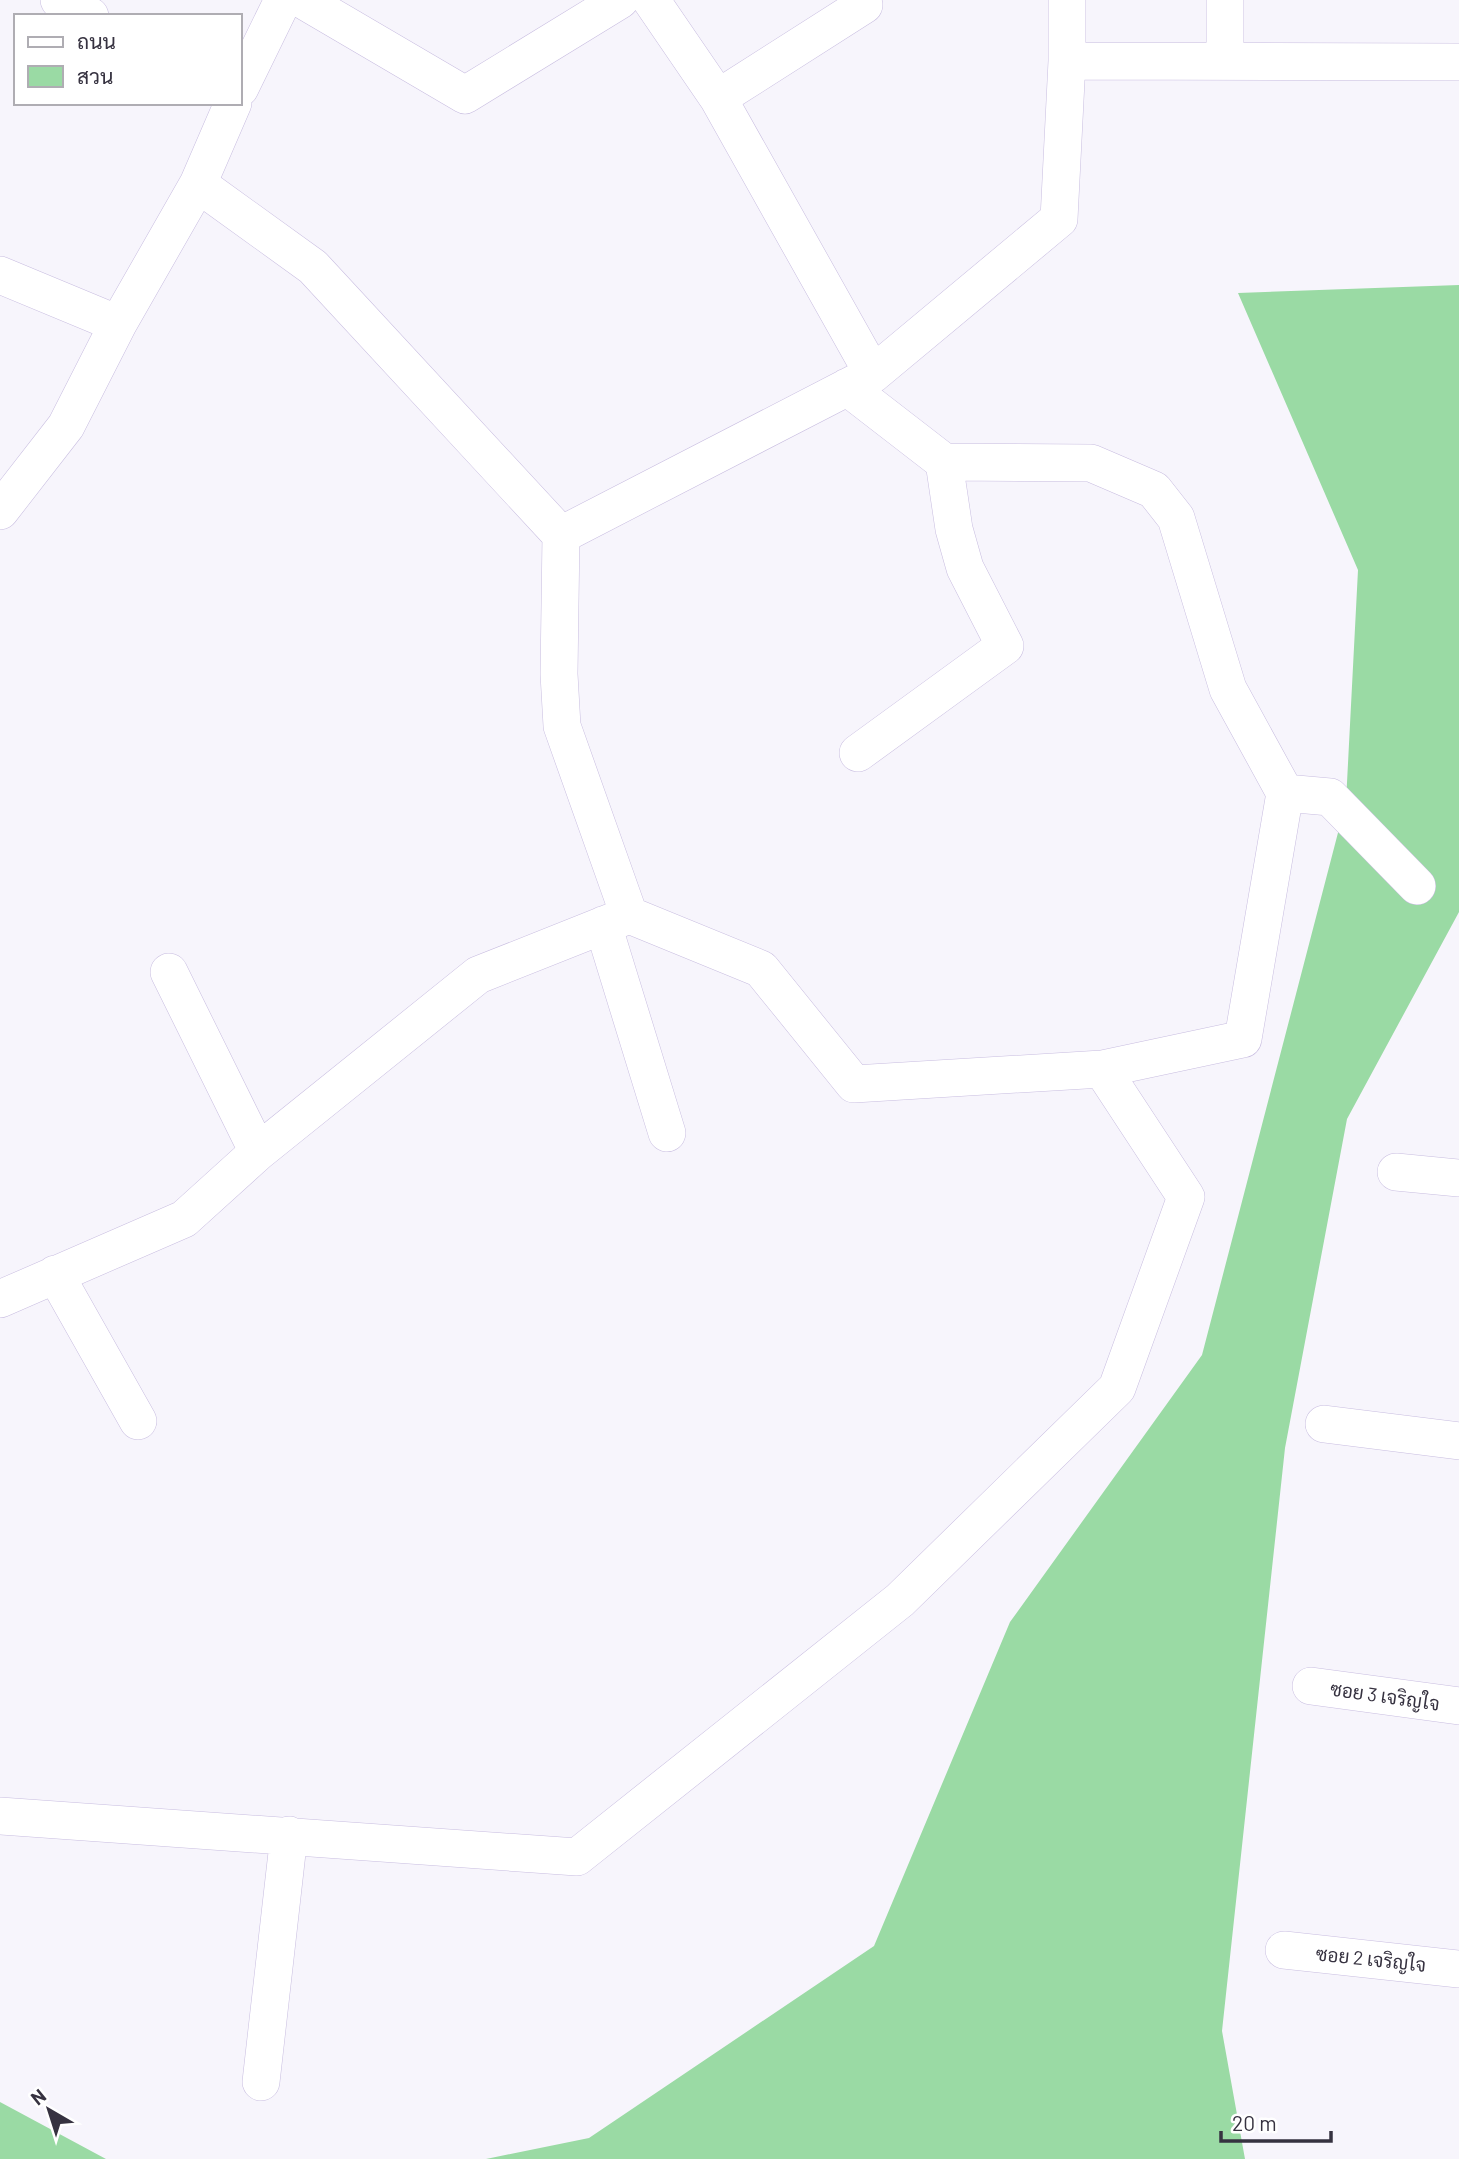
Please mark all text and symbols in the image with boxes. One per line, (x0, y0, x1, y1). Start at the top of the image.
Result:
legend (14, 14, 242, 105)
text: ถนน (77, 28, 116, 53)
text: สวน (77, 63, 113, 88)
street label: ซอย 3 เจริญใจ (1329, 1676, 1441, 1716)
street label: ซอย 2 เจริญใจ (1315, 1941, 1427, 1977)
north arrow (14, 2075, 84, 2145)
text: N (26, 2083, 50, 2109)
scale bar (1221, 2100, 1331, 2144)
text: 20 m (1232, 2110, 1277, 2135)

